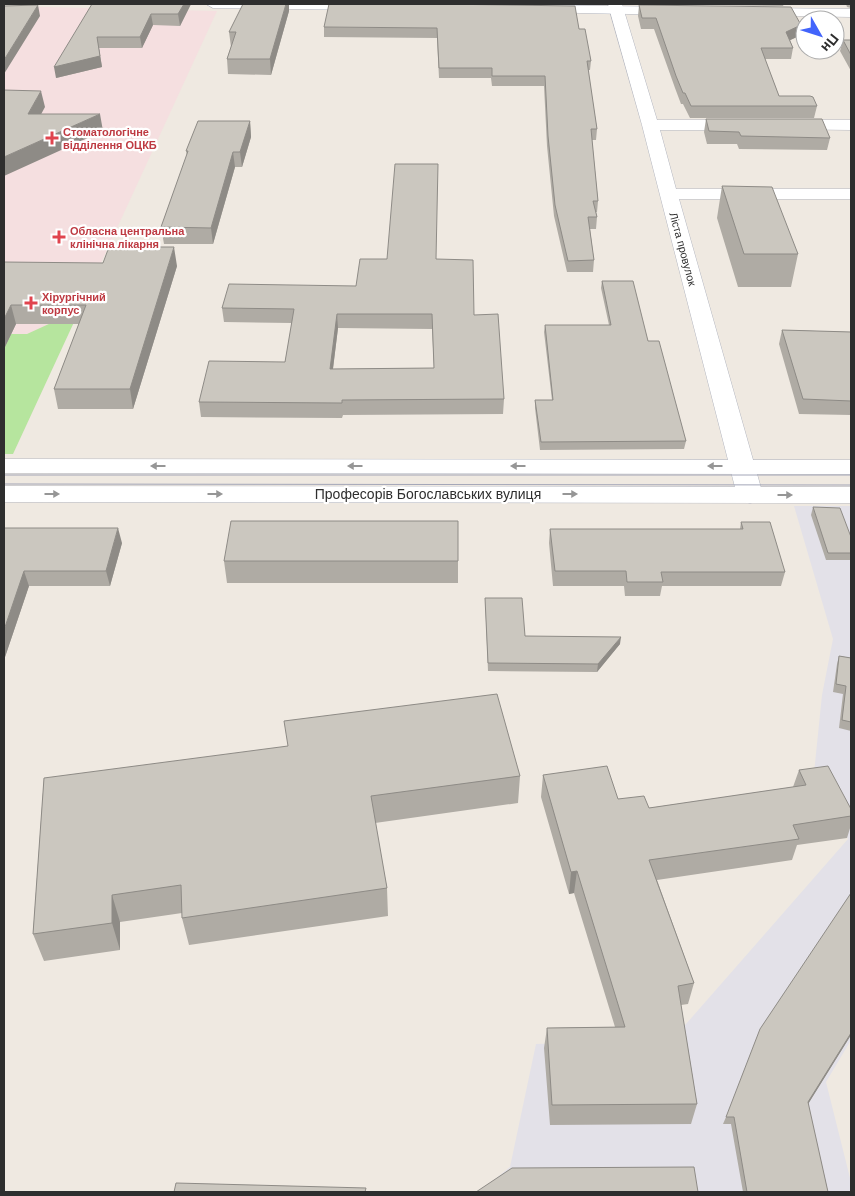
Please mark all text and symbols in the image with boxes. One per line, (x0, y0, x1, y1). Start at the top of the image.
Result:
north arrow (795, 10, 845, 60)
text: Пн (818, 31, 842, 55)
place label: Стоматологічне відділення ОЦКБ (63, 126, 157, 151)
marker: Стоматологічне відділення ОЦКБ (45, 131, 59, 145)
street label: Ліста провулок (667, 211, 699, 287)
place label: Обласна центральна клінічна лікарня (70, 225, 185, 250)
marker: Обласна центральна клінічна лікарня (52, 230, 66, 244)
place label: Хірургічний корпус (42, 291, 106, 316)
marker: Хірургічний корпус (24, 296, 38, 310)
one-way arrow (149, 462, 165, 470)
one-way arrow (347, 462, 363, 470)
one-way arrow (509, 462, 525, 470)
one-way arrow (707, 462, 723, 470)
street label: Професорів Богославських вулиця (315, 486, 541, 502)
one-way arrow (45, 490, 61, 498)
one-way arrow (207, 490, 223, 498)
one-way arrow (562, 490, 578, 498)
one-way arrow (777, 491, 793, 499)

